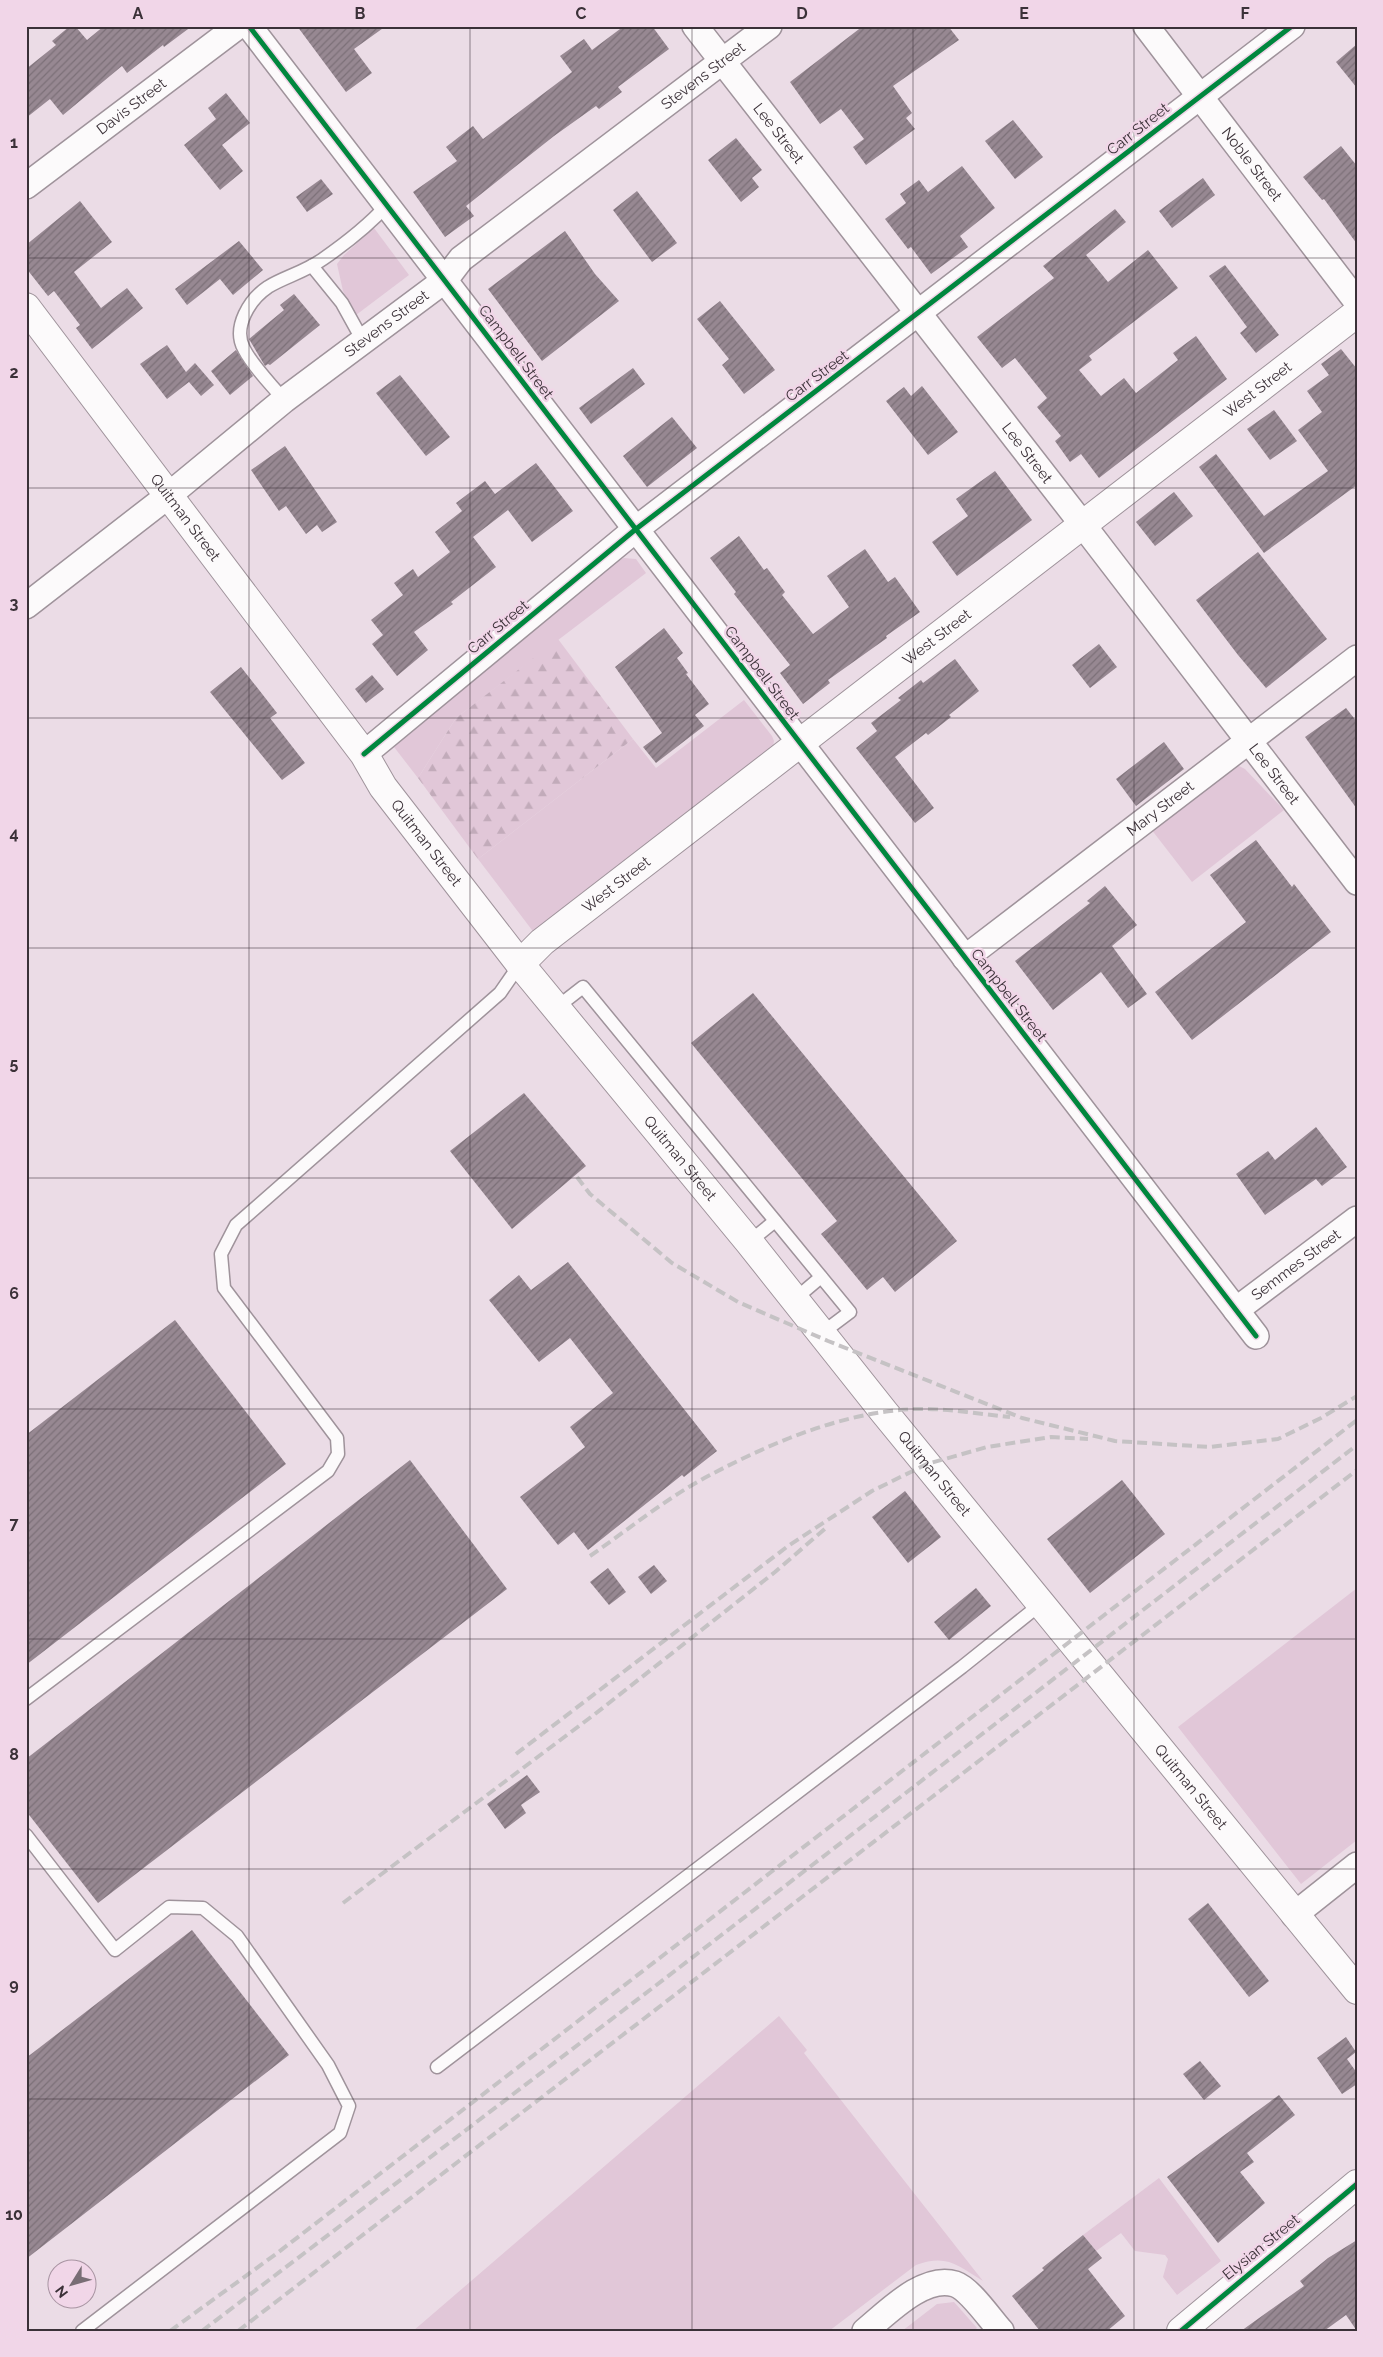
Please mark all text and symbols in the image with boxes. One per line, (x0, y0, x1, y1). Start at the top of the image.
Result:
text: A (133, 4, 144, 23)
text: B (355, 4, 366, 23)
text: C (576, 4, 587, 23)
text: D (796, 4, 808, 23)
text: E (1019, 4, 1029, 23)
text: F (1240, 4, 1250, 23)
street label: Stevens Street (658, 38, 749, 113)
street label: Davis Street (93, 74, 170, 139)
street label: Carr Street (1103, 99, 1173, 159)
street label: Lee Street (749, 100, 808, 167)
street label: Noble Street (1218, 124, 1286, 205)
text: 1 (10, 133, 18, 152)
street label: Stevens Street (341, 286, 432, 361)
street label: Campbell Street (475, 302, 557, 402)
street label: Carr Street (782, 347, 852, 405)
street label: West Street (1220, 358, 1295, 422)
text: 2 (9, 363, 19, 382)
street label: Lee Street (998, 419, 1056, 487)
street label: Quitman Street (146, 470, 224, 565)
text: 3 (10, 594, 19, 613)
street label: Carr Street (464, 596, 532, 658)
street label: West Street (899, 605, 975, 669)
street label: Campbell Street (721, 623, 803, 723)
street label: Lee Street (1245, 740, 1303, 808)
street label: Mary Street (1123, 777, 1197, 840)
street label: Quitman Street (387, 796, 465, 890)
text: 4 (9, 824, 19, 843)
street label: West Street (579, 853, 654, 917)
street label: Campbell Street (967, 945, 1051, 1045)
text: 5 (10, 1054, 19, 1073)
street label: Quitman Street (640, 1112, 720, 1204)
street label: Semmes Street (1248, 1226, 1344, 1304)
text: 6 (9, 1284, 19, 1303)
street label: Quitman Street (894, 1427, 974, 1520)
text: 7 (10, 1514, 19, 1533)
street label: Quitman Street (1151, 1741, 1231, 1833)
text: 8 (9, 1745, 19, 1764)
text: 9 (9, 1975, 19, 1994)
text: 10 (5, 2205, 23, 2224)
street label: Elysian Street (1219, 2211, 1303, 2283)
north arrow (48, 2260, 98, 2310)
text: N (52, 2283, 71, 2301)

